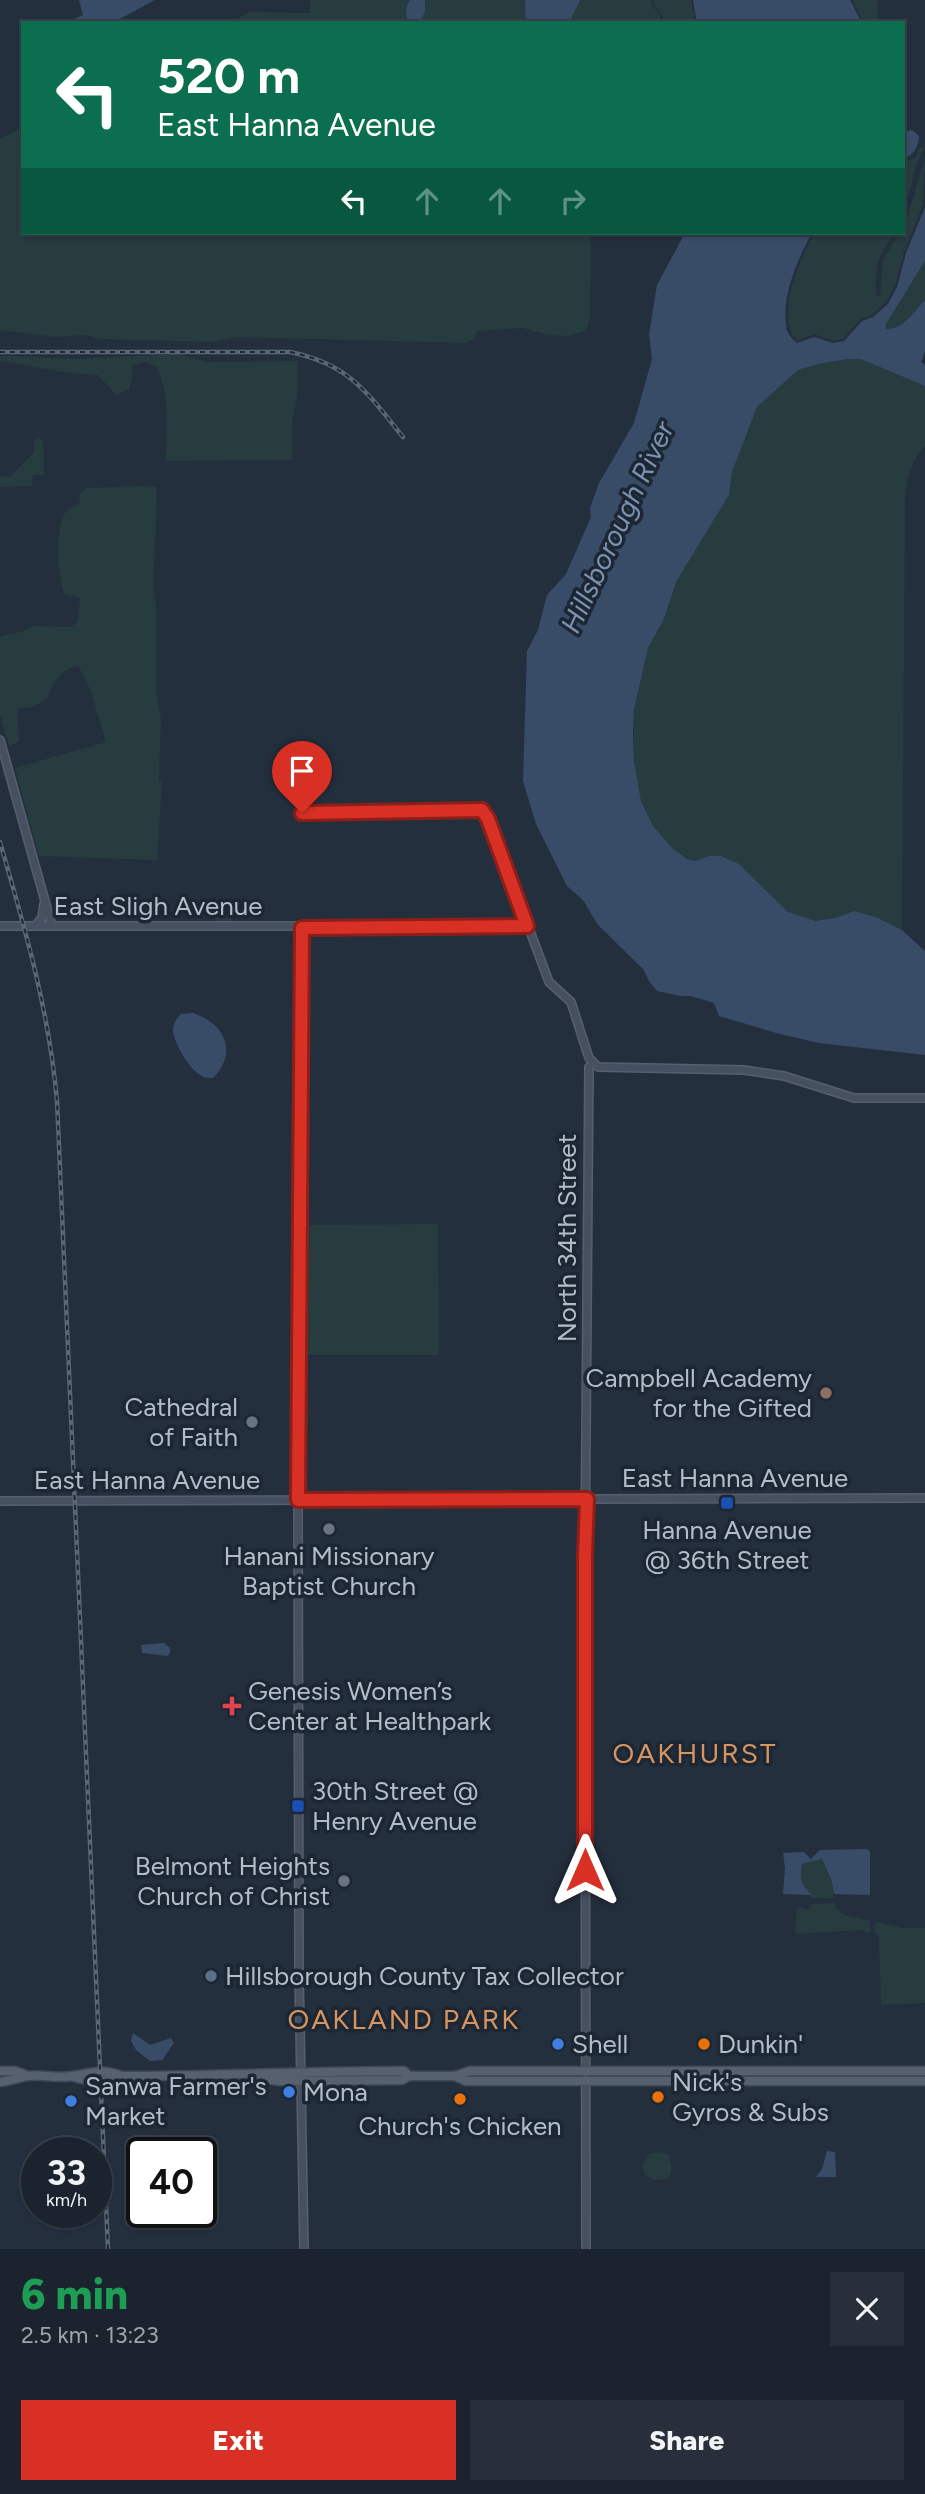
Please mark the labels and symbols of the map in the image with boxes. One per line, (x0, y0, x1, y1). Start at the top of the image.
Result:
water label: Hillsborough River (553, 415, 682, 638)
pin (272, 741, 332, 813)
street label: East Sligh Avenue (54, 890, 262, 922)
street label: North 34th Street (551, 1134, 583, 1342)
place label: Campbell Academy for the Gifted (585, 1362, 812, 1424)
marker: Campbell Academy for the Gifted (818, 1385, 834, 1401)
place label: Cathedral of Faith (124, 1391, 238, 1453)
marker: Cathedral of Faith (244, 1414, 260, 1430)
street label: East Hanna Avenue (622, 1462, 848, 1494)
street label: East Hanna Avenue (34, 1464, 260, 1496)
marker: Hanna Avenue @ 36th Street (719, 1495, 735, 1511)
place label: Hanna Avenue @ 36th Street (642, 1514, 812, 1576)
marker: Hanani Missionary Baptist Church (321, 1521, 337, 1537)
place label: Hanani Missionary Baptist Church (223, 1540, 435, 1602)
place label: Genesis Women’s Center at Healthpark (248, 1675, 492, 1737)
marker: Genesis Women’s Center at Healthpark (222, 1696, 242, 1716)
district label: OAKHURST (613, 1736, 777, 1770)
place label: 30th Street @ Henry Avenue (312, 1775, 479, 1837)
marker: 30th Street @ Henry Avenue (290, 1798, 306, 1814)
position arrow (548, 1833, 622, 1907)
place label: Belmont Heights Church of Christ (135, 1850, 330, 1912)
marker: Belmont Heights Church of Christ (336, 1873, 352, 1889)
place label: Hillsborough County Tax Collector (225, 1960, 624, 1992)
marker: Hillsborough County Tax Collector (203, 1968, 219, 1984)
district label: OAKLAND PARK (288, 2002, 520, 2036)
place label: Shell (572, 2028, 628, 2060)
place label: Dunkin' (718, 2028, 803, 2060)
marker: Shell (550, 2036, 566, 2052)
marker: Dunkin' (696, 2036, 712, 2052)
place label: Nick's Gyros & Subs (672, 2066, 829, 2128)
place label: Sanwa Farmer's Market (85, 2070, 267, 2132)
place label: Mona (303, 2076, 368, 2108)
marker: Mona (281, 2084, 297, 2100)
marker: Nick's Gyros & Subs (650, 2089, 666, 2105)
marker: Church's Chicken (452, 2091, 468, 2107)
marker: Sanwa Farmer's Market (63, 2093, 79, 2109)
place label: Church's Chicken (358, 2110, 562, 2142)
speed limit sign: 40 (126, 2137, 217, 2228)

